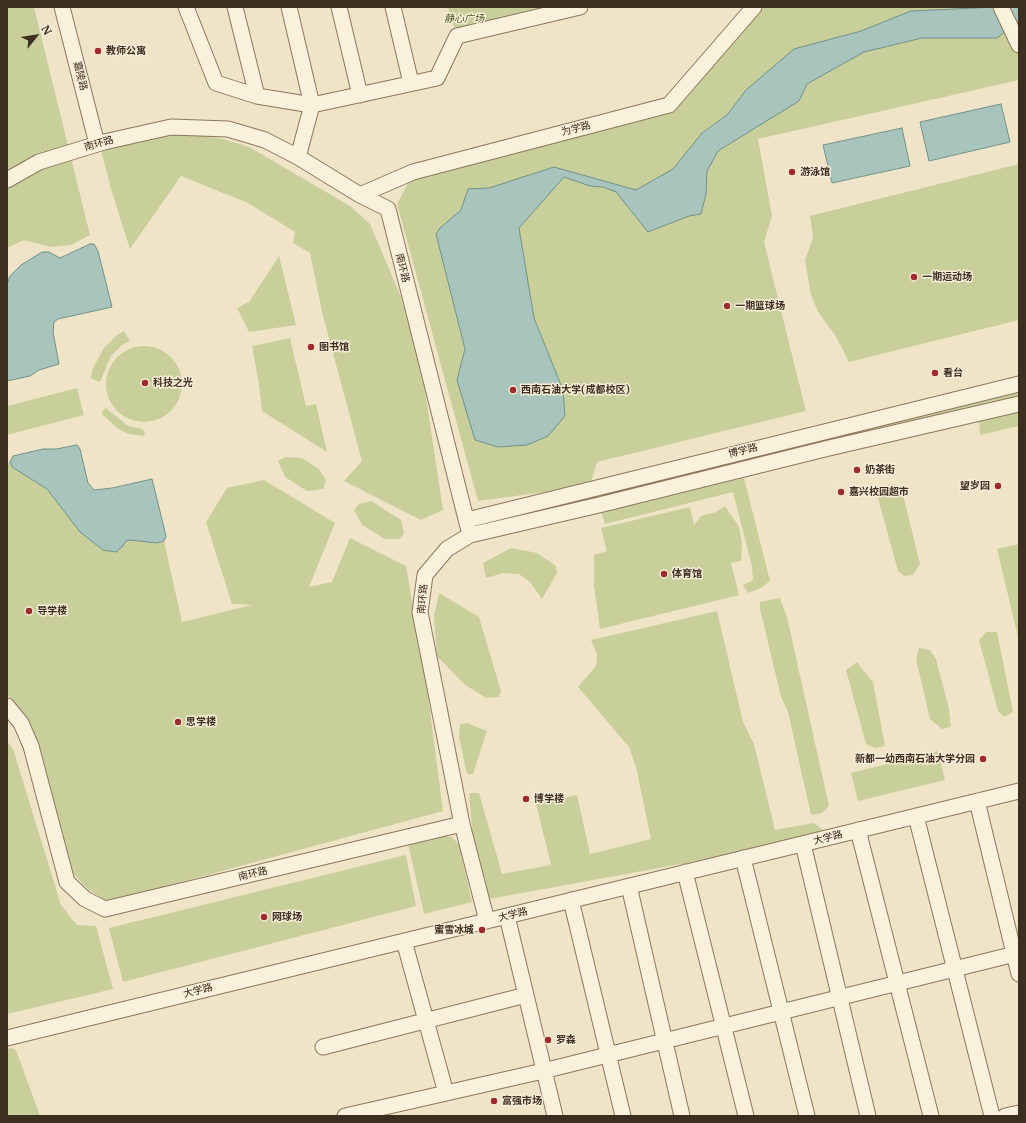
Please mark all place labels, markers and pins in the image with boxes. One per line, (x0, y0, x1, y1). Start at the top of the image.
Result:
place label: 教师公寓 (106, 45, 146, 57)
marker: 教师公寓 (93, 46, 103, 56)
place label: 游泳馆 (800, 166, 830, 178)
marker: 游泳馆 (787, 167, 797, 177)
place label: 一期运动场 (922, 271, 972, 283)
marker: 一期运动场 (909, 272, 919, 282)
place label: 一期篮球场 (735, 300, 785, 312)
marker: 一期篮球场 (722, 301, 732, 311)
place label: 图书馆 (319, 341, 349, 353)
marker: 图书馆 (306, 342, 316, 352)
place label: 看台 (943, 367, 963, 379)
marker: 看台 (930, 368, 940, 378)
place label: 科技之光 (153, 377, 193, 389)
marker: 科技之光 (140, 378, 150, 388)
place label: 西南石油大学(成都校区) (521, 384, 630, 396)
marker: 西南石油大学(成都校区) (508, 385, 518, 395)
place label: 奶茶街 (865, 464, 895, 476)
marker: 奶茶街 (852, 465, 862, 475)
place label: 望岁园 (960, 480, 990, 492)
marker: 望岁园 (993, 481, 1003, 491)
place label: 嘉兴校园超市 (849, 486, 909, 498)
marker: 嘉兴校园超市 (836, 487, 846, 497)
place label: 体育馆 (672, 568, 702, 580)
marker: 体育馆 (659, 569, 669, 579)
place label: 导学楼 (37, 605, 67, 617)
marker: 导学楼 (24, 606, 34, 616)
place label: 思学楼 (186, 716, 216, 728)
marker: 思学楼 (173, 717, 183, 727)
place label: 新都一幼西南石油大学分园 (855, 753, 975, 765)
marker: 新都一幼西南石油大学分园 (978, 754, 988, 764)
place label: 博学楼 (534, 793, 564, 805)
marker: 博学楼 (521, 794, 531, 804)
place label: 网球场 (272, 911, 302, 923)
marker: 网球场 (259, 912, 269, 922)
place label: 蜜雪冰城 (434, 924, 474, 936)
marker: 蜜雪冰城 (477, 925, 487, 935)
place label: 罗森 (556, 1034, 576, 1046)
marker: 罗森 (543, 1035, 553, 1045)
place label: 富强市场 (502, 1095, 542, 1107)
marker: 富强市场 (489, 1096, 499, 1106)

